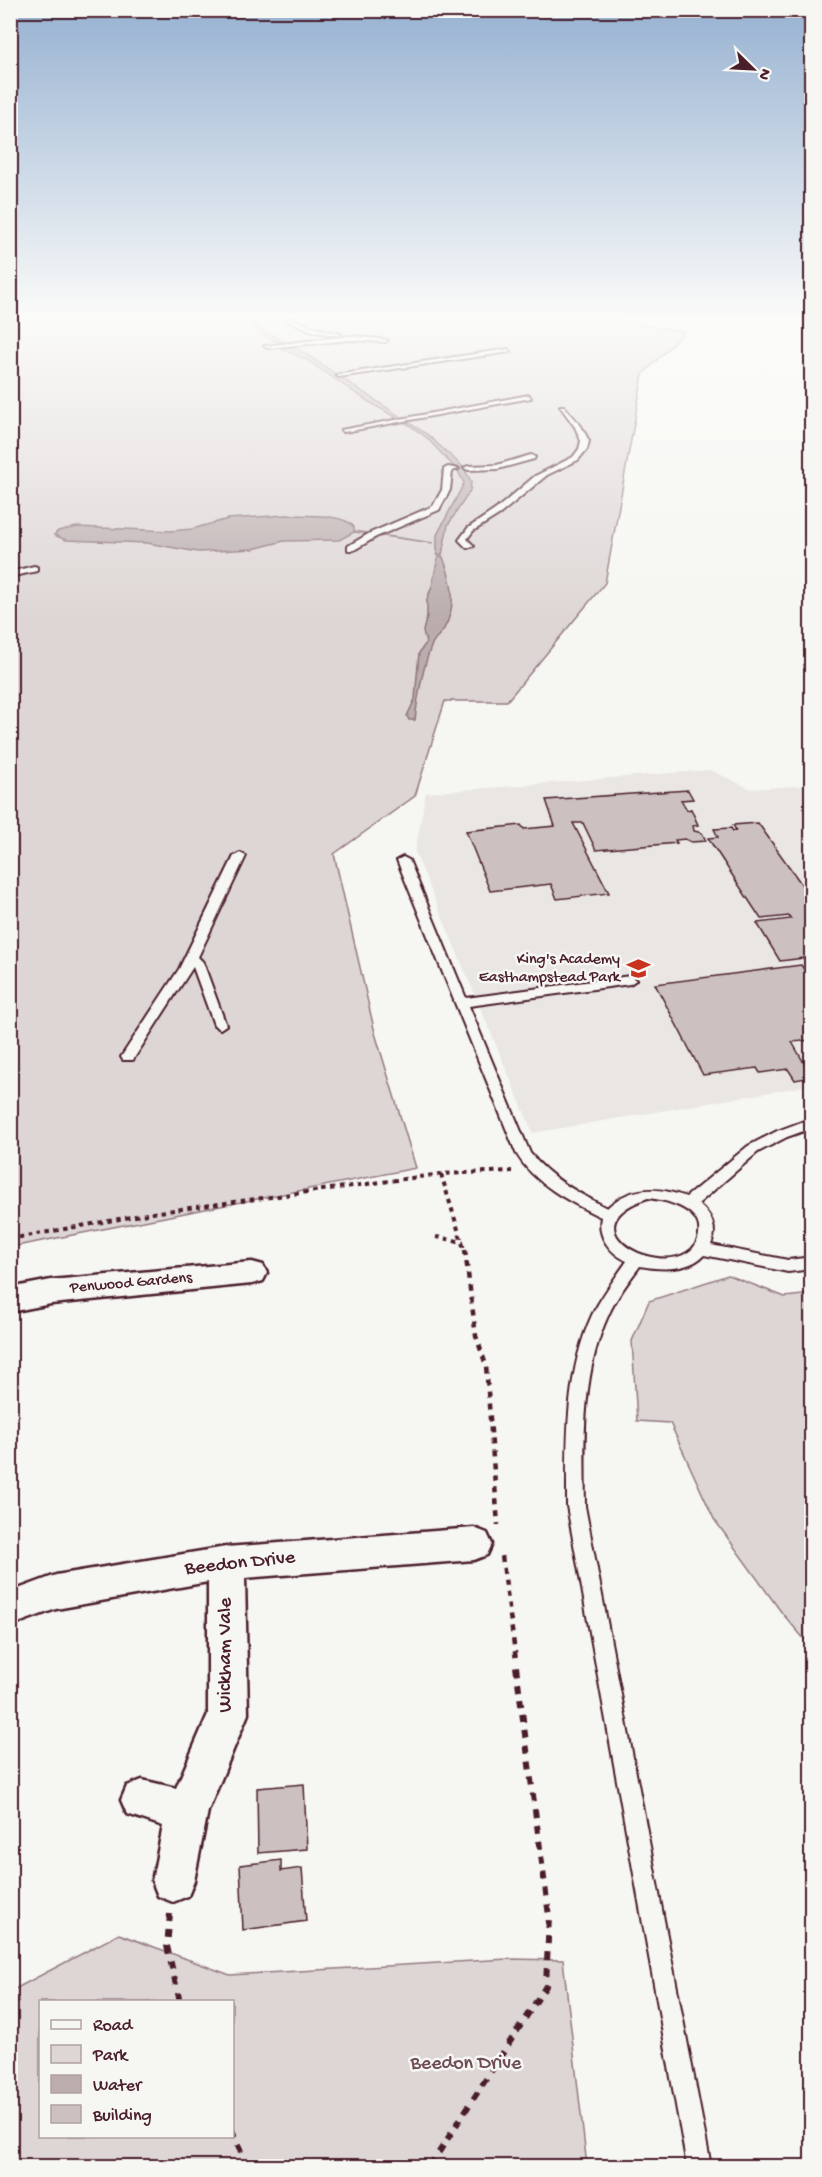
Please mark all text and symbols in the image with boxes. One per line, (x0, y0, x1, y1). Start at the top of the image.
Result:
north arrow (723, 39, 783, 99)
text: N (752, 65, 774, 83)
place label: King's Academy Easthampstead Park (479, 951, 622, 988)
school or university icon: King's Academy Easthampstead Park (625, 956, 651, 982)
street label: Penwood Gardens (68, 1269, 194, 1299)
street label: Beedon Drive (183, 1547, 297, 1581)
street label: Wickham Vale (215, 1597, 238, 1712)
legend (39, 2000, 234, 2138)
text: Road (93, 2016, 134, 2037)
text: Park (92, 2046, 129, 2067)
park label: Beedon Drive (410, 2053, 522, 2076)
text: Water (93, 2076, 143, 2097)
text: Building (92, 2106, 152, 2127)

